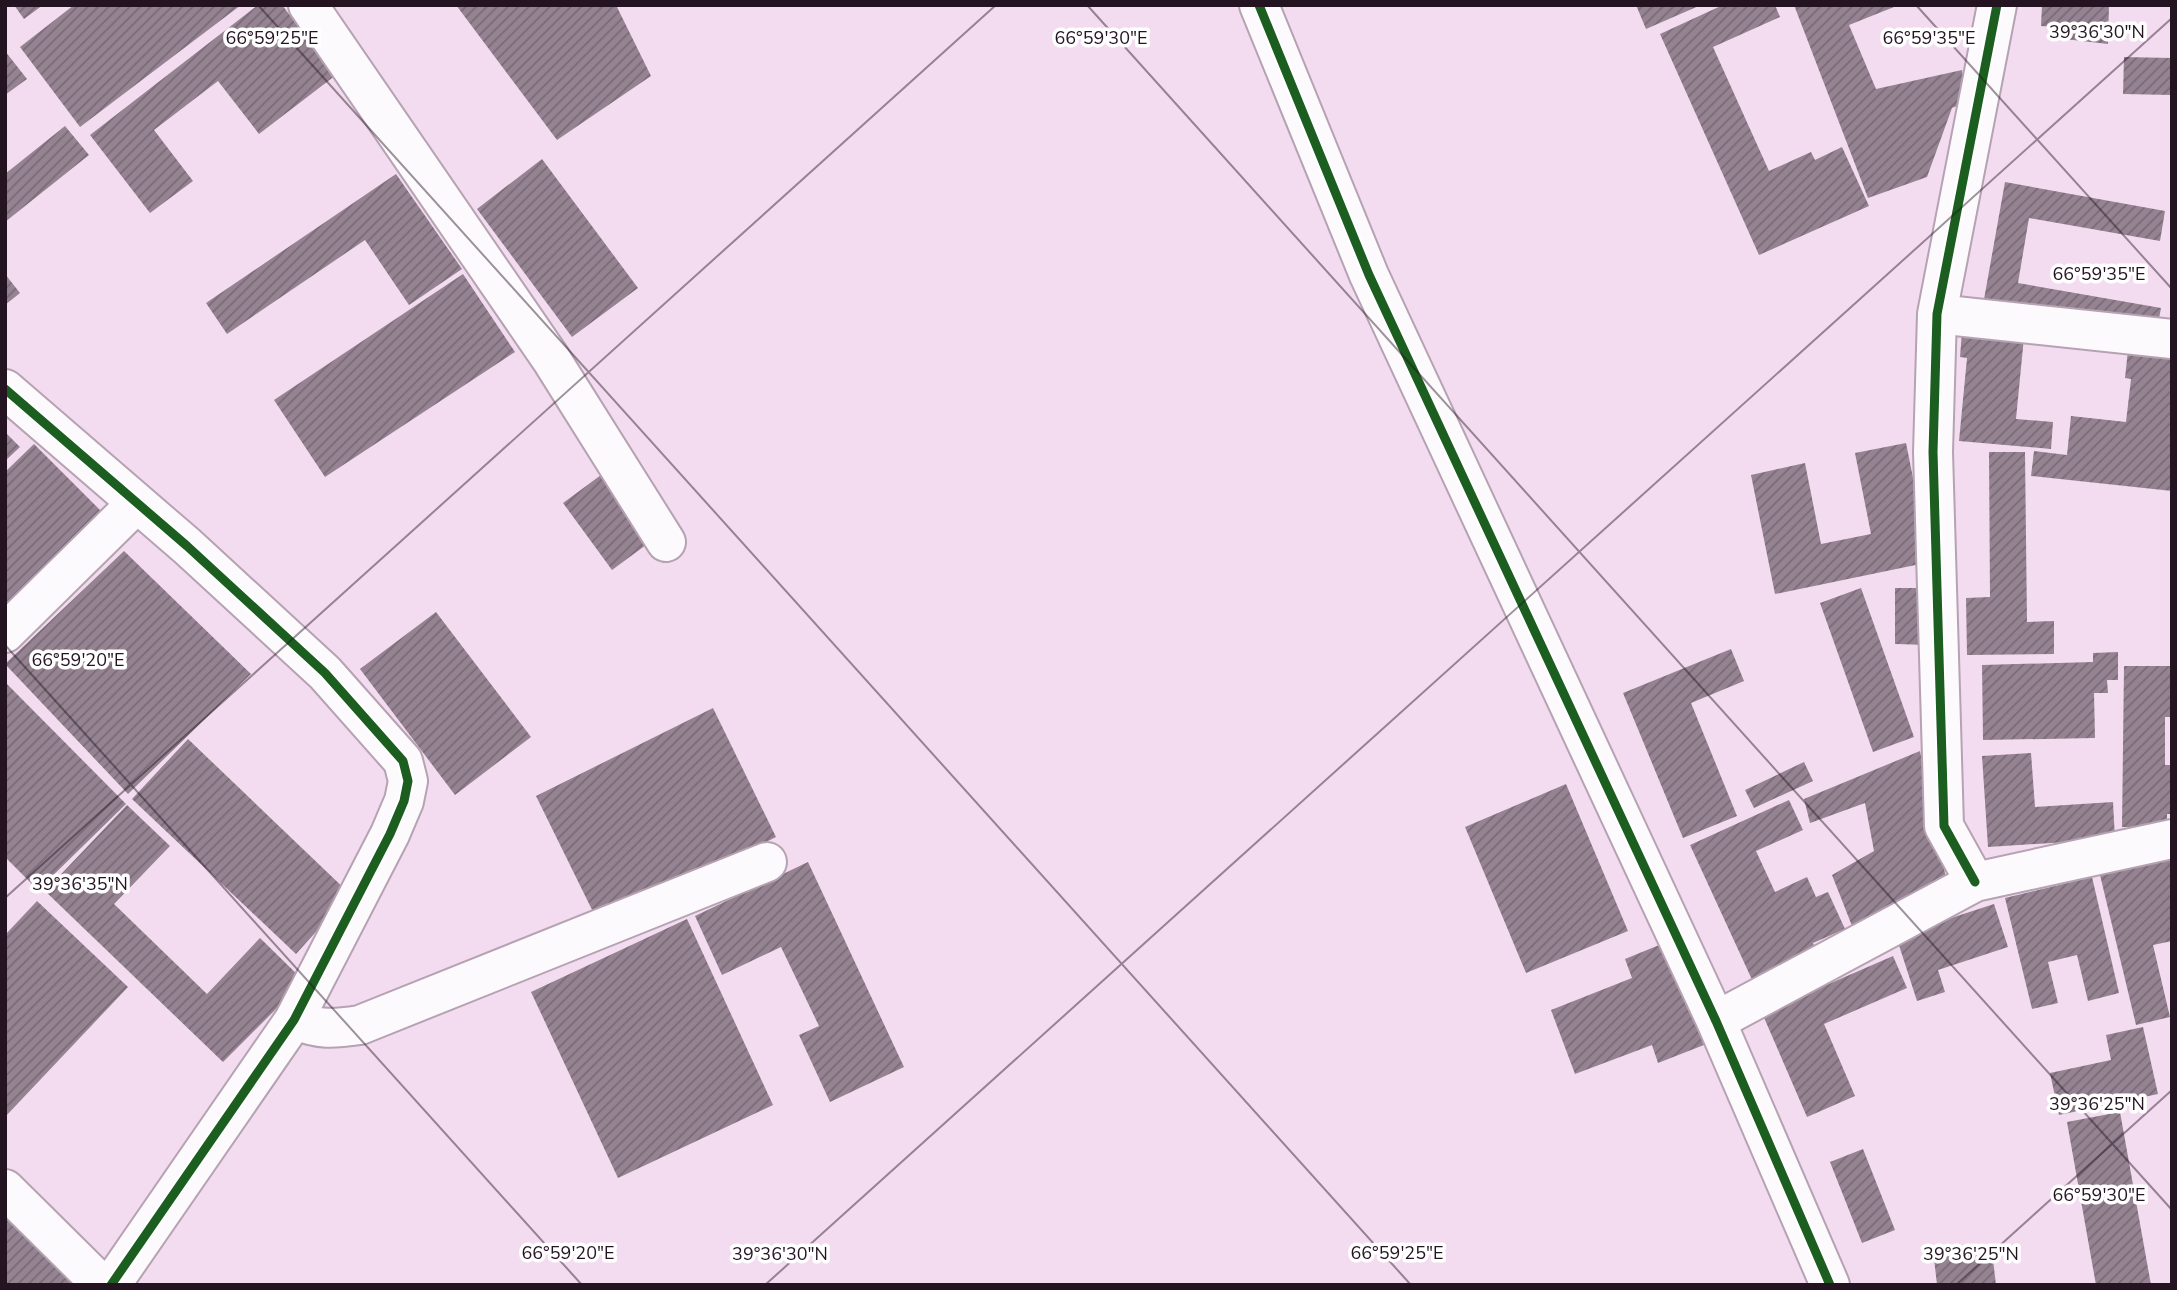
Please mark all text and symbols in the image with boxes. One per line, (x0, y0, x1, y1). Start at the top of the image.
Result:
text: 39°36'30"N (2049, 20, 2145, 44)
text: 66°59'25"E (226, 26, 319, 50)
text: 66°59'30"E (1055, 26, 1148, 50)
text: 66°59'35"E (1883, 26, 1976, 50)
text: 66°59'35"E (2053, 262, 2146, 286)
text: 66°59'20"E (32, 648, 125, 672)
text: 39°36'35"N (32, 872, 128, 896)
text: 39°36'25"N (2049, 1092, 2145, 1116)
text: 66°59'30"E (2053, 1183, 2146, 1207)
text: 66°59'20"E (522, 1241, 615, 1265)
text: 66°59'25"E (1351, 1241, 1444, 1265)
text: 39°36'30"N (732, 1242, 828, 1266)
text: 39°36'25"N (1923, 1242, 2019, 1266)

